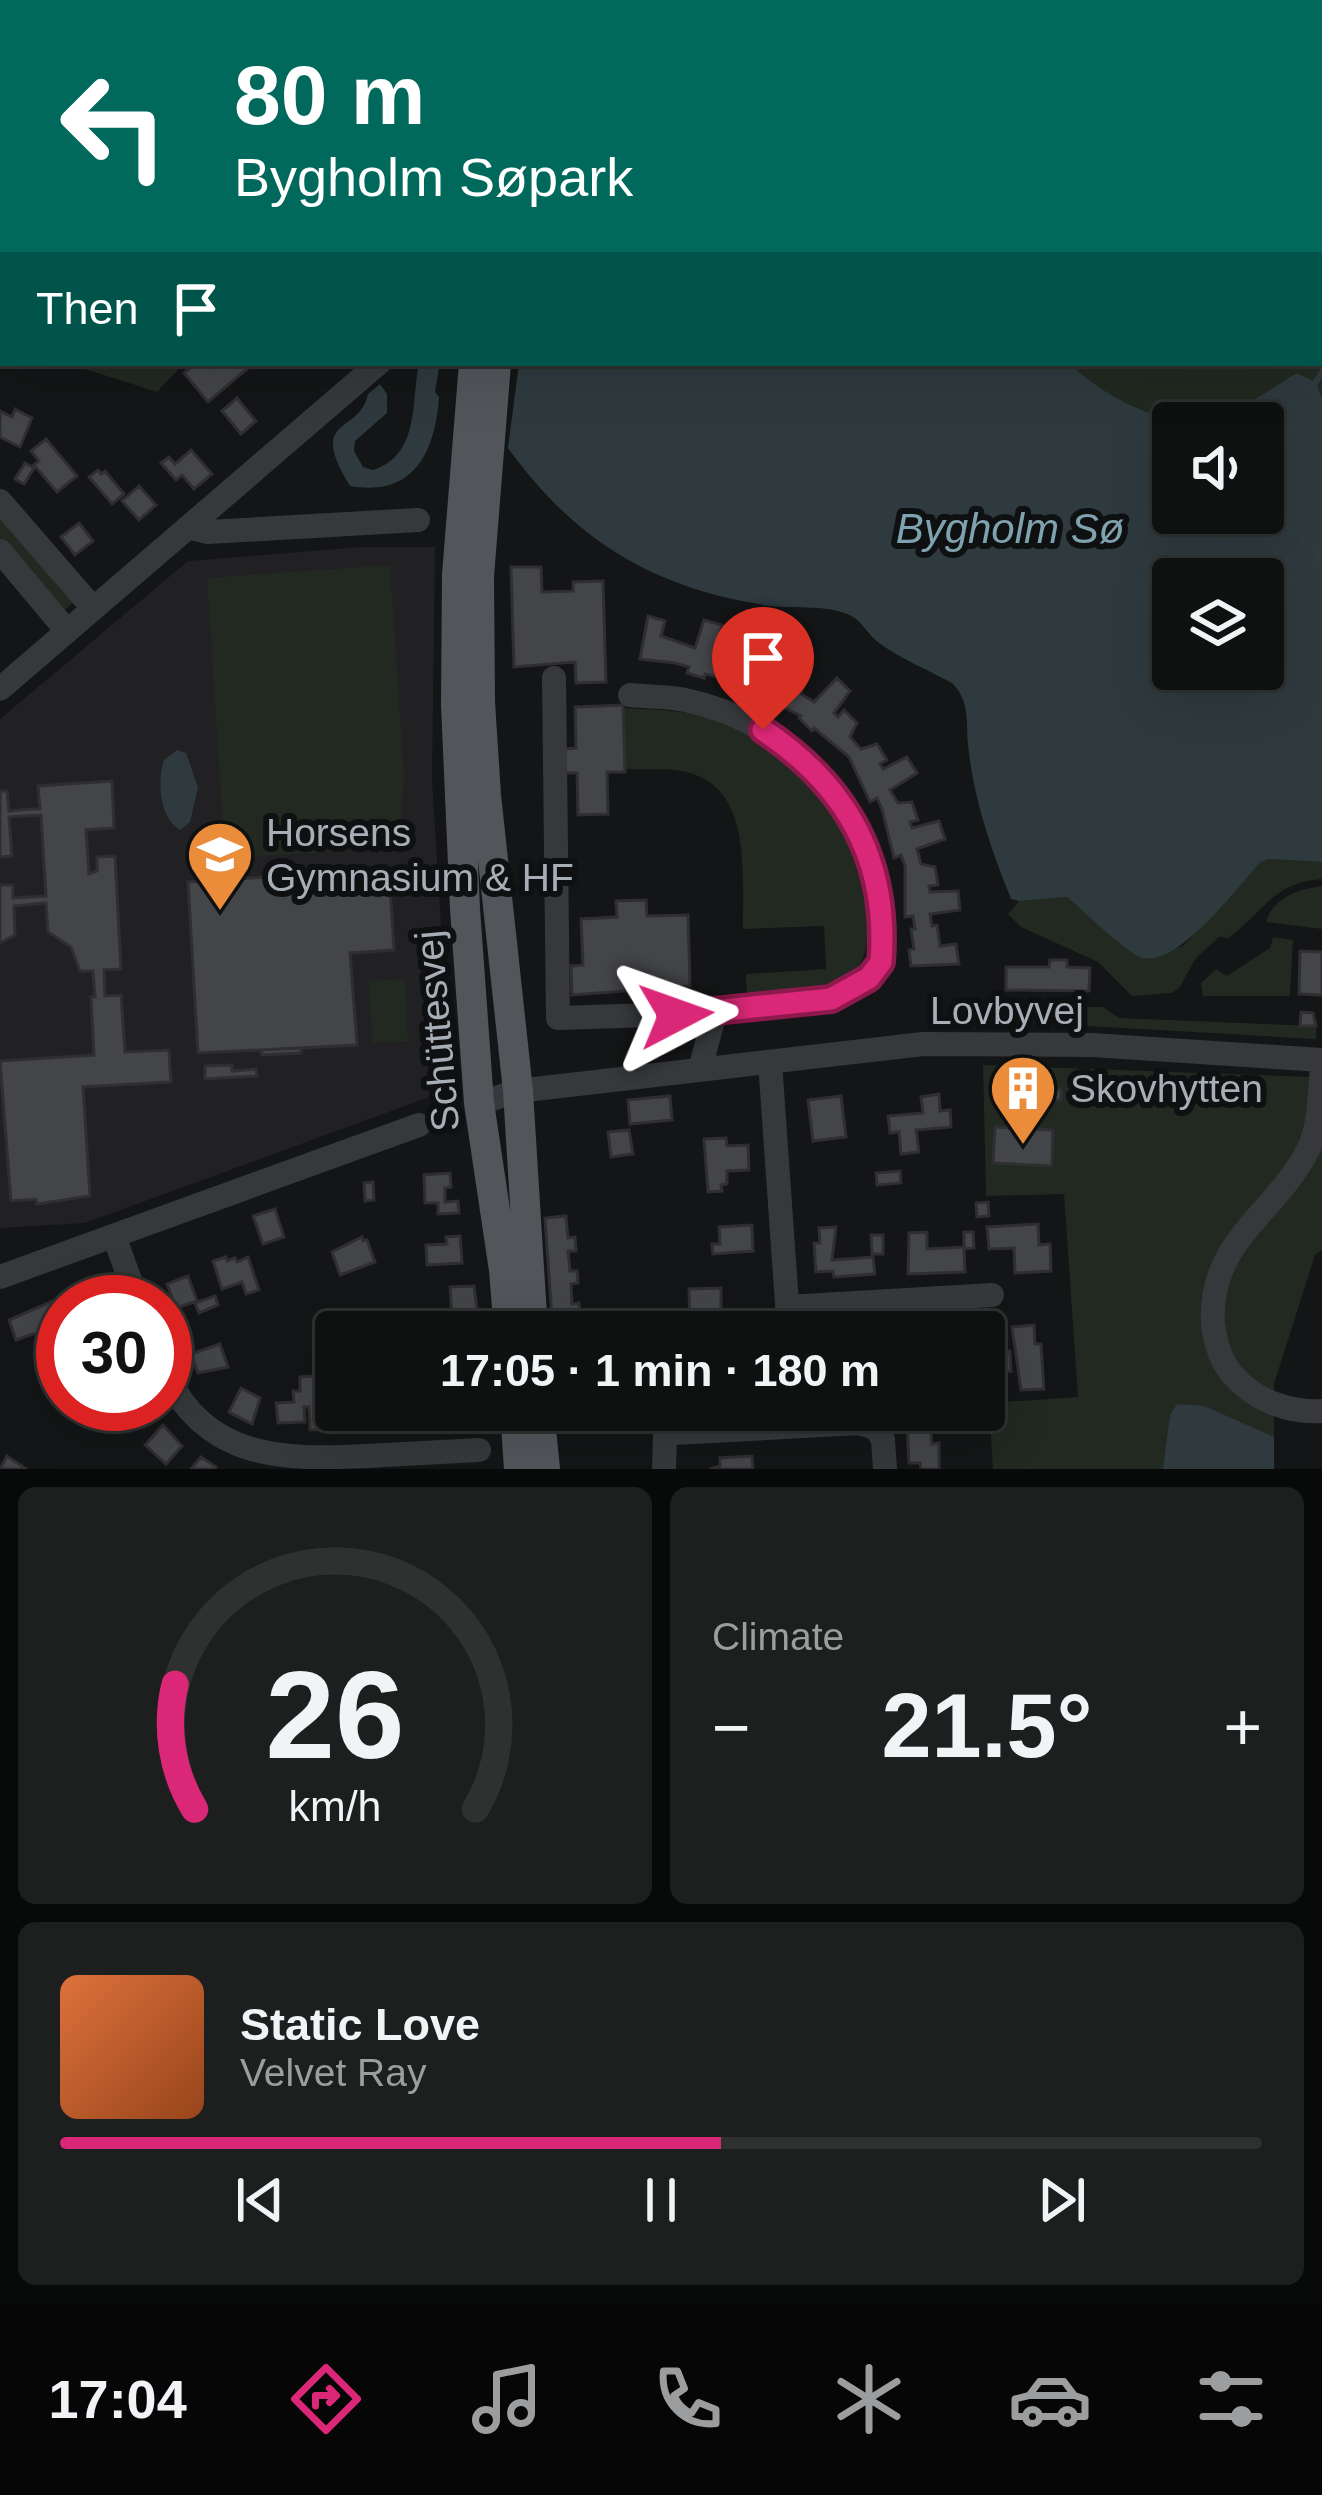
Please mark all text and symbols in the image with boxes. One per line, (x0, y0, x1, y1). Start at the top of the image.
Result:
icon: left (36, 48, 192, 204)
text: 80 m (234, 48, 425, 142)
text: Bygholm Søpark (234, 147, 633, 207)
icon: arrive (163, 276, 229, 342)
text: Then (36, 283, 139, 334)
map controls (1152, 402, 1284, 690)
button: sound (1152, 402, 1284, 534)
water label: Bygholm Sø (896, 505, 1124, 552)
button: layers (1152, 558, 1284, 690)
pin (712, 607, 814, 730)
icon: arrive (730, 625, 796, 691)
place label: Horsens Gymnasium & HF (266, 811, 574, 899)
school or university icon: Horsens Gymnasium & HF (185, 819, 255, 913)
street label: Schüttesvej (407, 929, 467, 1133)
position arrow (613, 952, 739, 1078)
street label: Lovbyvej (930, 989, 1084, 1032)
building icon: Skovhytten (988, 1053, 1058, 1147)
place label: Skovhytten (1070, 1067, 1263, 1110)
speed limit sign: 30 (36, 1275, 192, 1431)
text: 17:05 · 1 min · 180 m (440, 1345, 880, 1396)
text: Climate (712, 1615, 844, 1658)
text: 26 (266, 1645, 404, 1784)
text: 21.5° (881, 1676, 1093, 1776)
text: − (712, 1690, 751, 1764)
text: + (1223, 1690, 1262, 1764)
text: km/h (289, 1781, 381, 1829)
text: Static Love (240, 1999, 480, 2050)
text: Velvet Ray (240, 2051, 426, 2094)
icon: previous (227, 2167, 293, 2233)
icon: pause (628, 2167, 694, 2233)
icon: next (1029, 2167, 1095, 2233)
icon: directions (284, 2357, 368, 2441)
icon: music (465, 2357, 549, 2441)
icon: phone (646, 2357, 730, 2441)
icon: climate (827, 2357, 911, 2441)
icon: car (1008, 2357, 1092, 2441)
icon: filters (1189, 2357, 1273, 2441)
text: 17:04 (49, 2369, 187, 2429)

